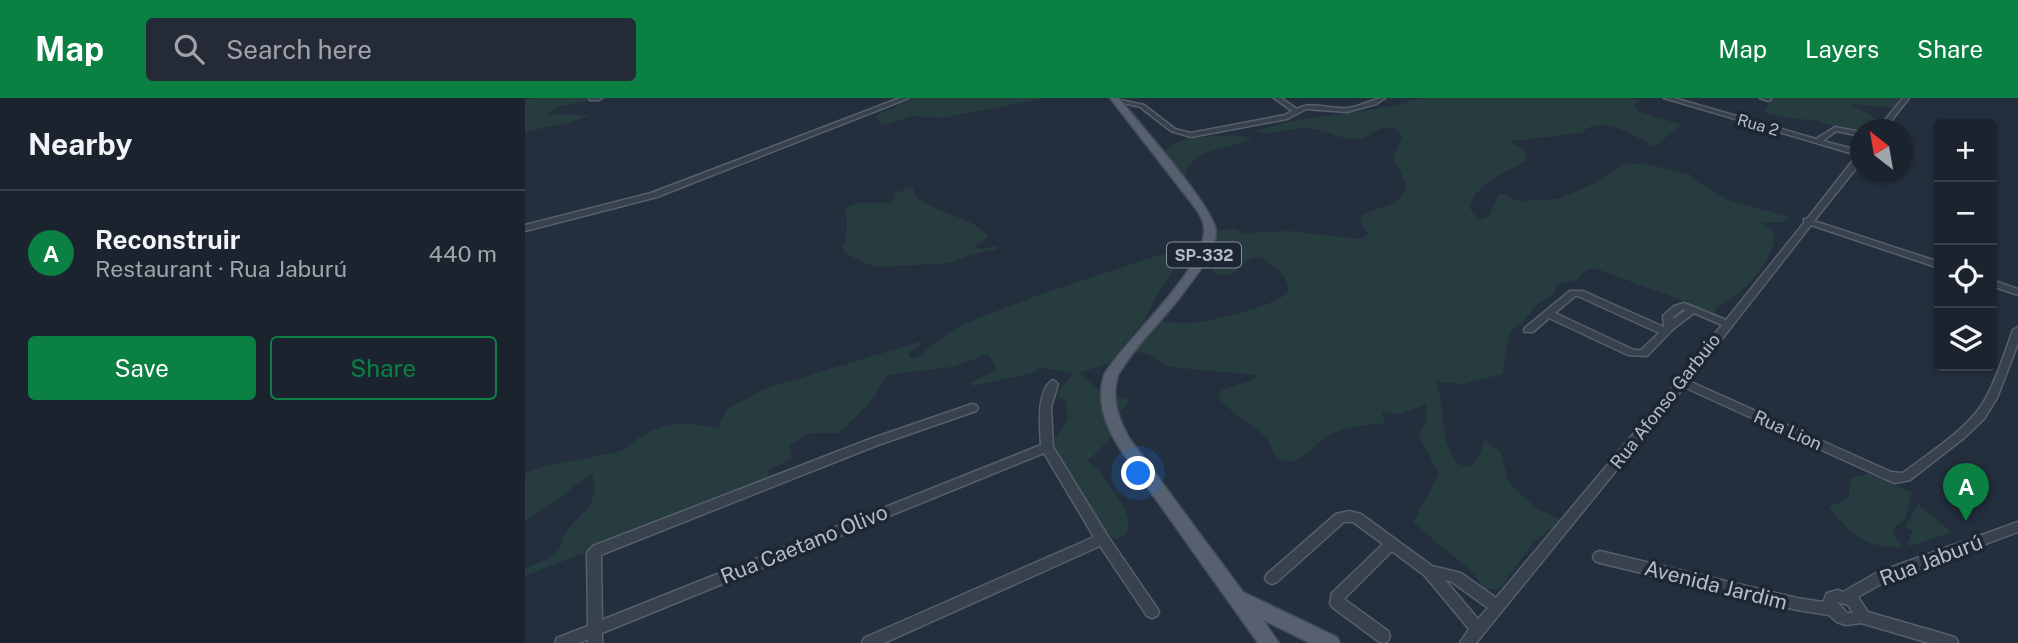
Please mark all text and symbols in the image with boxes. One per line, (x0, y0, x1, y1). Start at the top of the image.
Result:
search box (146, 18, 636, 81)
text: Map (35, 30, 104, 68)
icon: search (170, 30, 208, 68)
text: Search here (226, 34, 372, 65)
text: Map (1718, 35, 1767, 63)
text: Layers (1805, 35, 1879, 63)
text: Share (1917, 35, 1983, 63)
street label: Rua 2 (1735, 110, 1781, 140)
north arrow (1850, 119, 1913, 182)
map controls (1934, 119, 1997, 371)
button: + (1934, 119, 1997, 182)
text: Nearby (28, 126, 132, 162)
button: − (1934, 182, 1997, 245)
text: Reconstruir (95, 224, 241, 255)
text: A (43, 240, 59, 267)
text: 440 m (429, 240, 497, 267)
road number: SP-332 (1167, 242, 1241, 267)
button: locate (1934, 245, 1997, 308)
text: Restaurant · Rua Jaburú (95, 255, 347, 282)
button: layers (1934, 308, 1997, 371)
street label: Rua Afonso Garbuio (1606, 329, 1724, 473)
button: Save (28, 336, 256, 400)
button: Share (270, 336, 497, 400)
street label: Rua Lion (1751, 406, 1825, 454)
your location (1121, 456, 1155, 490)
pin: A (1943, 463, 1989, 521)
street label: Rua Caetano Olivo (717, 499, 891, 589)
street label: Rua Jaburú (1876, 529, 1986, 591)
street label: Avenida Jardim (1642, 555, 1790, 615)

